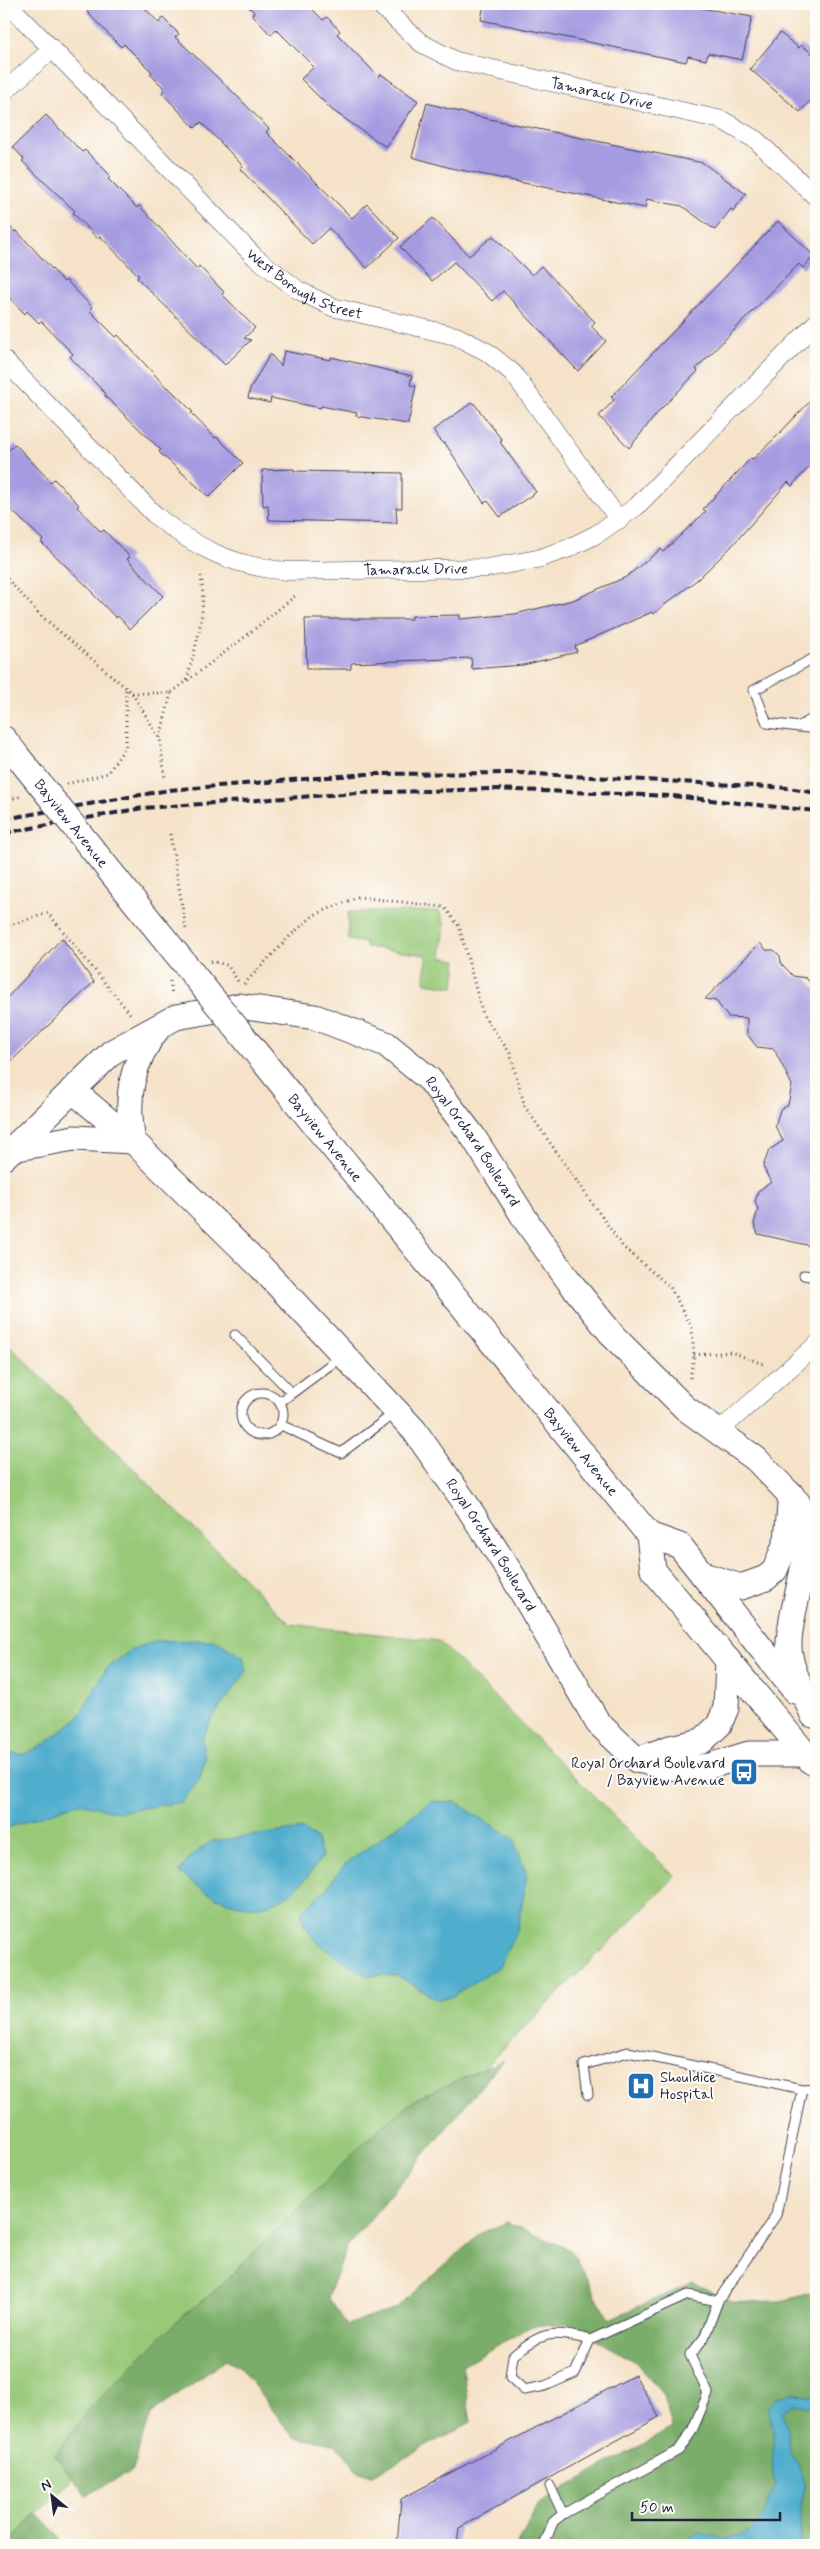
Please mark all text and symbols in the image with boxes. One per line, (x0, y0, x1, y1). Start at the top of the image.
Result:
street label: Tamarack Drive (548, 73, 655, 115)
street label: West Borough Street (241, 245, 364, 325)
street label: Tamarack Drive (363, 559, 468, 581)
street label: Bayview Avenue (29, 775, 112, 872)
street label: Royal Orchard Boulevard (420, 1073, 524, 1211)
street label: Bayview Avenue (283, 1090, 366, 1187)
street label: Bayview Avenue (538, 1404, 622, 1501)
street label: Royal Orchard Boulevard (440, 1475, 540, 1615)
place label: Royal Orchard Boulevard / Bayview Avenue (571, 1754, 725, 1791)
bus stop icon: Royal Orchard Boulevard / Bayview Avenue (729, 1757, 759, 1787)
place label: Shouldice Hospital (660, 2068, 716, 2105)
hospital icon: Shouldice Hospital (626, 2071, 656, 2101)
north arrow (28, 2472, 78, 2522)
text: N (38, 2475, 55, 2496)
scale bar (632, 2489, 780, 2521)
text: 50 m (640, 2498, 674, 2518)

